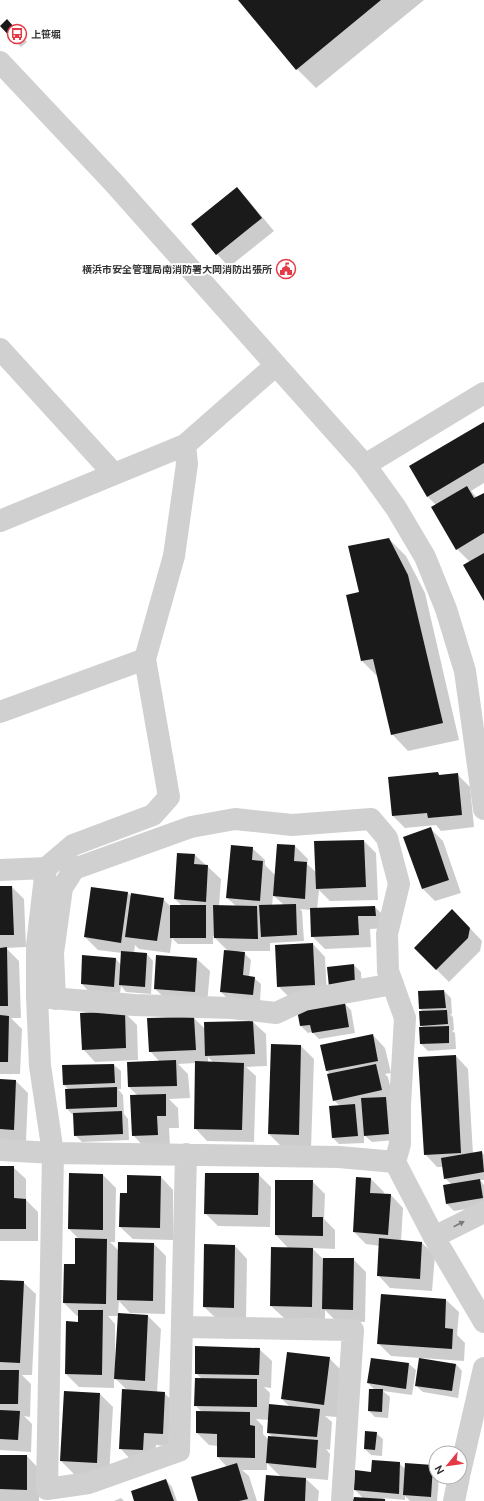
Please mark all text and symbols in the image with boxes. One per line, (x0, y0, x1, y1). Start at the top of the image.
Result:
bus stop icon: 上笹堀 (6, 23, 28, 45)
place label: 上笹堀 (31, 29, 61, 40)
public building icon: 横浜市安全管理局南消防署大岡消防出張所 (275, 258, 297, 280)
place label: 横浜市安全管理局南消防署大岡消防出張所 (82, 264, 272, 275)
one-way arrow (453, 1221, 465, 1227)
north arrow (428, 1445, 468, 1485)
text: N (432, 1463, 446, 1476)

